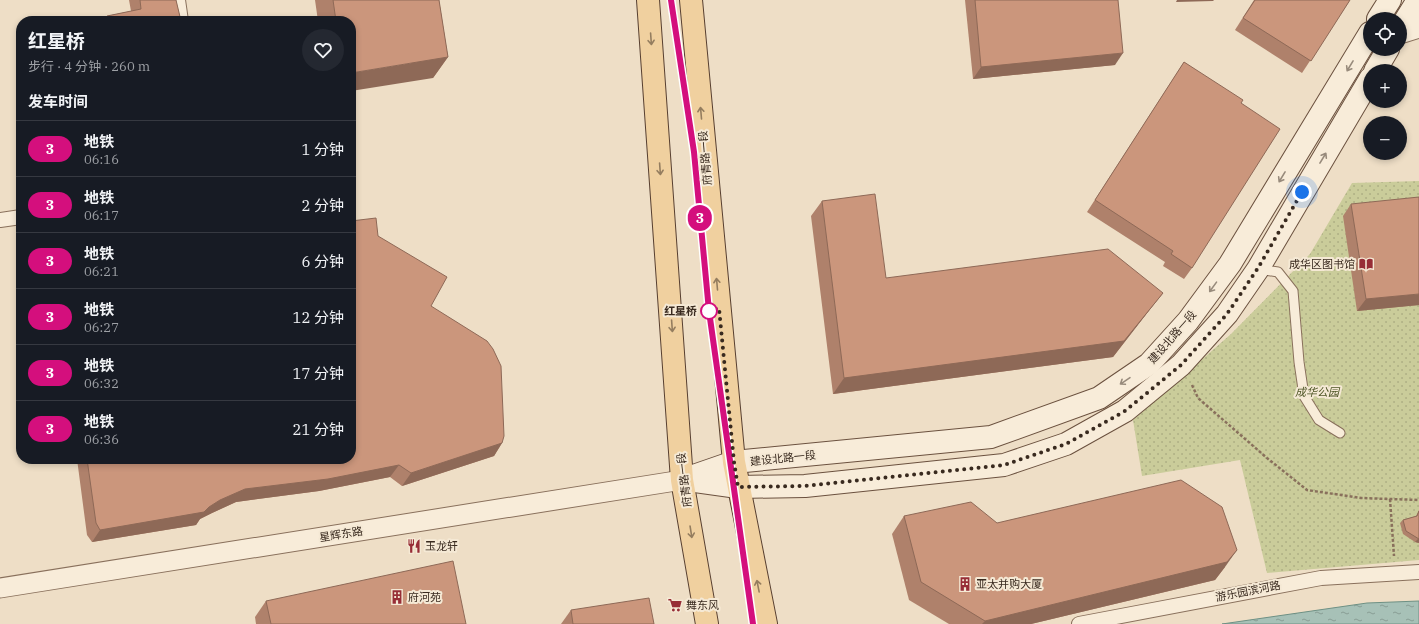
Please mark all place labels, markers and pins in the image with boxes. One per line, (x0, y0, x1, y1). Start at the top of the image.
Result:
library icon: 成华区图书馆 (1358, 256, 1374, 272)
place label: 成华区图书馆 (1289, 257, 1355, 271)
marker: 红星桥 (700, 302, 718, 320)
place label: 红星桥 (664, 304, 697, 318)
restaurant icon: 玉龙轩 (406, 538, 422, 554)
place label: 玉龙轩 (425, 539, 458, 553)
building icon: 亚太并购大厦 (957, 576, 973, 592)
place label: 亚太并购大厦 (976, 577, 1042, 591)
building icon: 府河苑 (389, 589, 405, 605)
place label: 府河苑 (408, 590, 441, 604)
supermarket icon: 舞东风 (667, 597, 683, 613)
place label: 舞东风 (686, 598, 719, 612)

